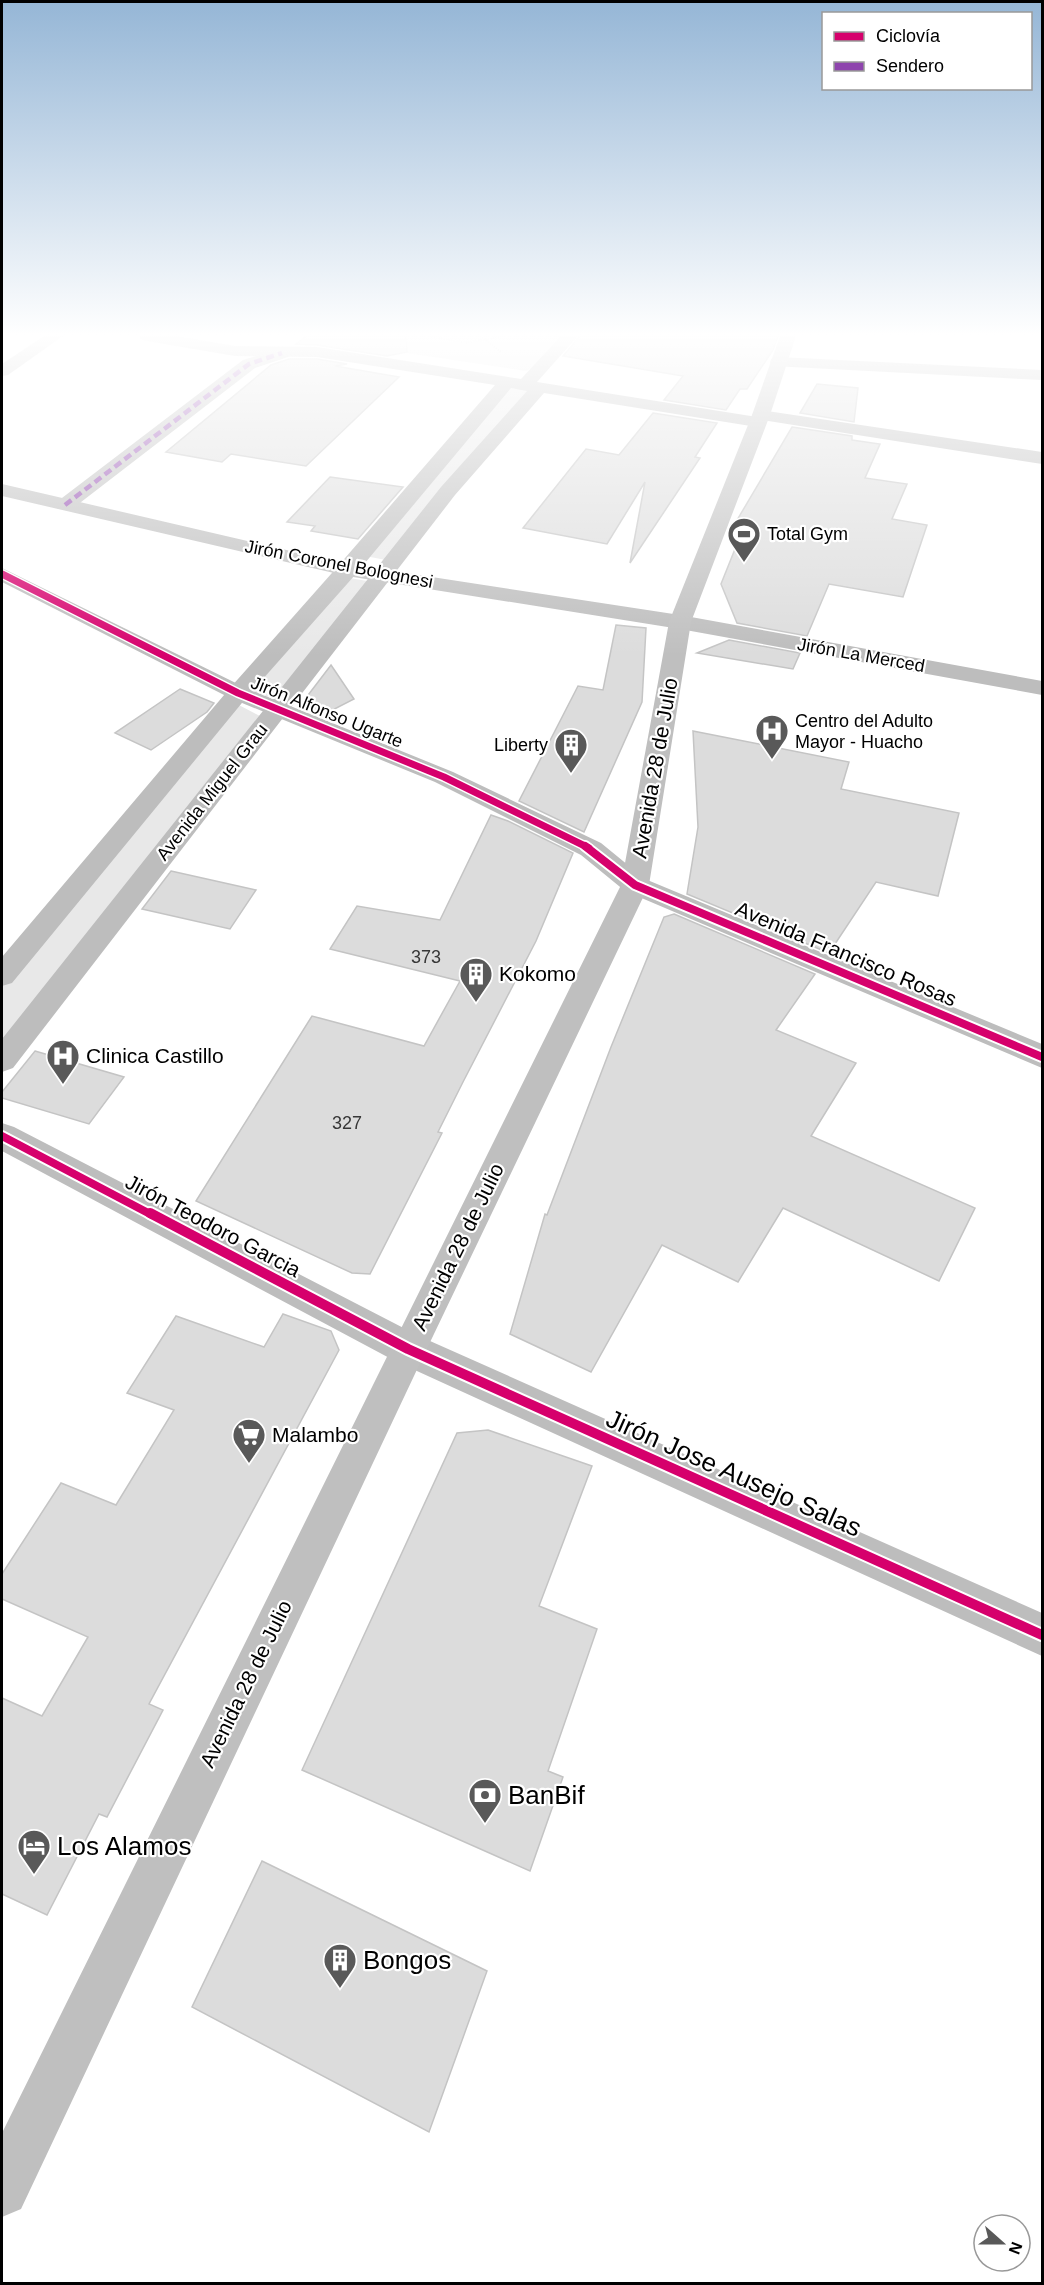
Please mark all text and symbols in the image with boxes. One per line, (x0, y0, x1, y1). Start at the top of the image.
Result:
legend (822, 12, 1032, 90)
text: Ciclovía (876, 26, 941, 46)
text: Sendero (876, 56, 944, 76)
sports icon: Total Gym (726, 516, 762, 563)
place label: Total Gym (767, 524, 848, 544)
street label: Jirón Coronel Bolognesi (243, 536, 435, 592)
street label: Jirón La Merced (796, 634, 926, 676)
street label: Jirón Alfonso Ugarte (248, 672, 406, 752)
street label: Avenida 28 de Julio (627, 676, 682, 860)
place label: Centro del Adulto Mayor - Huacho (795, 711, 933, 752)
hospital icon: Centro del Adulto Mayor - Huacho (754, 713, 790, 760)
street label: Avenida Miguel Grau (152, 720, 272, 864)
building icon: Liberty (553, 727, 589, 774)
place label: Liberty (494, 735, 548, 755)
street label: Avenida Francisco Rosas (732, 897, 960, 1011)
house number: 373 (411, 947, 441, 967)
building icon: Kokomo (458, 956, 494, 1003)
place label: Kokomo (499, 962, 576, 985)
hospital icon: Clinica Castillo (45, 1038, 81, 1085)
place label: Clinica Castillo (86, 1044, 224, 1067)
house number: 327 (332, 1113, 362, 1133)
street label: Avenida 28 de Julio (407, 1160, 508, 1334)
street label: Jirón Teodoro Garcia (122, 1170, 305, 1282)
street label: Jirón Jose Ausejo Salas (602, 1403, 866, 1543)
supermarket icon: Malambo (231, 1417, 267, 1464)
place label: Malambo (272, 1423, 358, 1446)
street label: Avenida 28 de Julio (195, 1597, 296, 1771)
bank icon: BanBif (467, 1777, 503, 1824)
place label: BanBif (508, 1780, 585, 1810)
hotel icon: Los Alamos (16, 1828, 52, 1875)
place label: Los Alamos (57, 1831, 191, 1861)
building icon: Bongos (322, 1942, 358, 1989)
place label: Bongos (363, 1945, 451, 1975)
north arrow (972, 2213, 1032, 2273)
text: N (1006, 2240, 1026, 2257)

